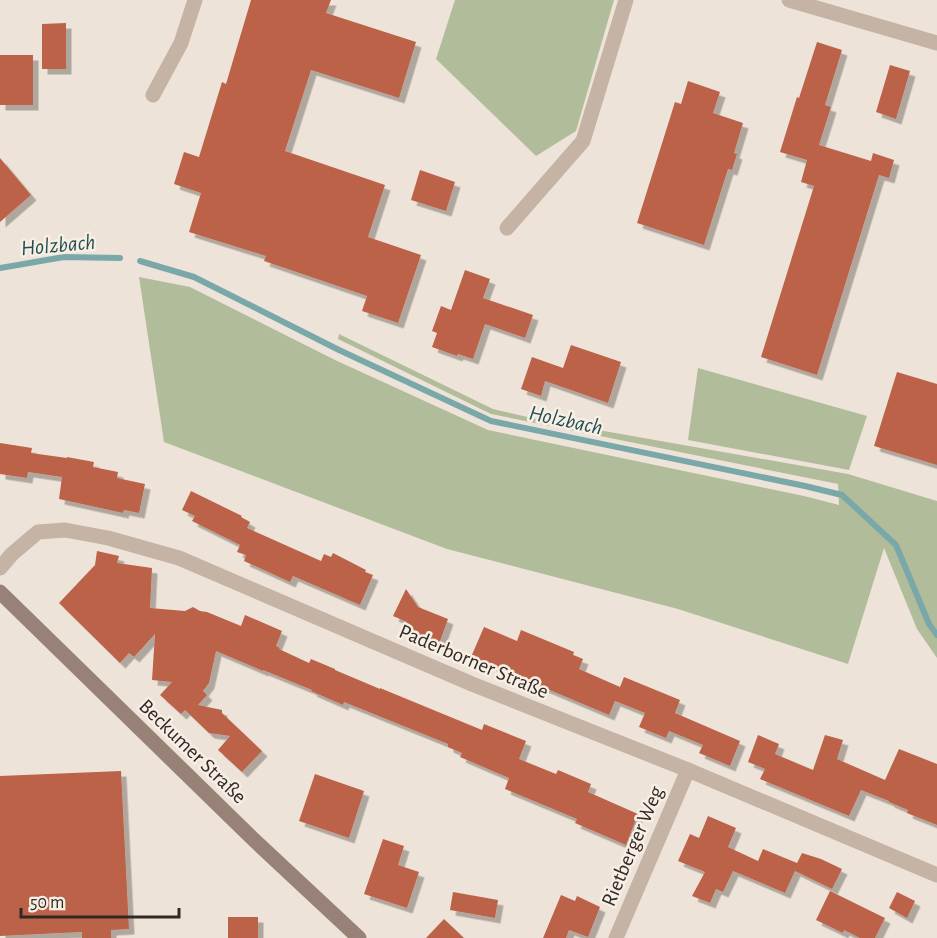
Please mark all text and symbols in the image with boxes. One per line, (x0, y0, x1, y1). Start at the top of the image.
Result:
water label: Holzbach (20, 231, 96, 259)
water label: Holzbach (527, 401, 604, 438)
street label: Paderborner Straße (396, 621, 552, 702)
street label: Beckumer Straße (135, 695, 250, 807)
street label: Rietberger Weg (598, 782, 667, 909)
scale bar (21, 881, 178, 919)
text: 50 m (30, 894, 64, 912)

